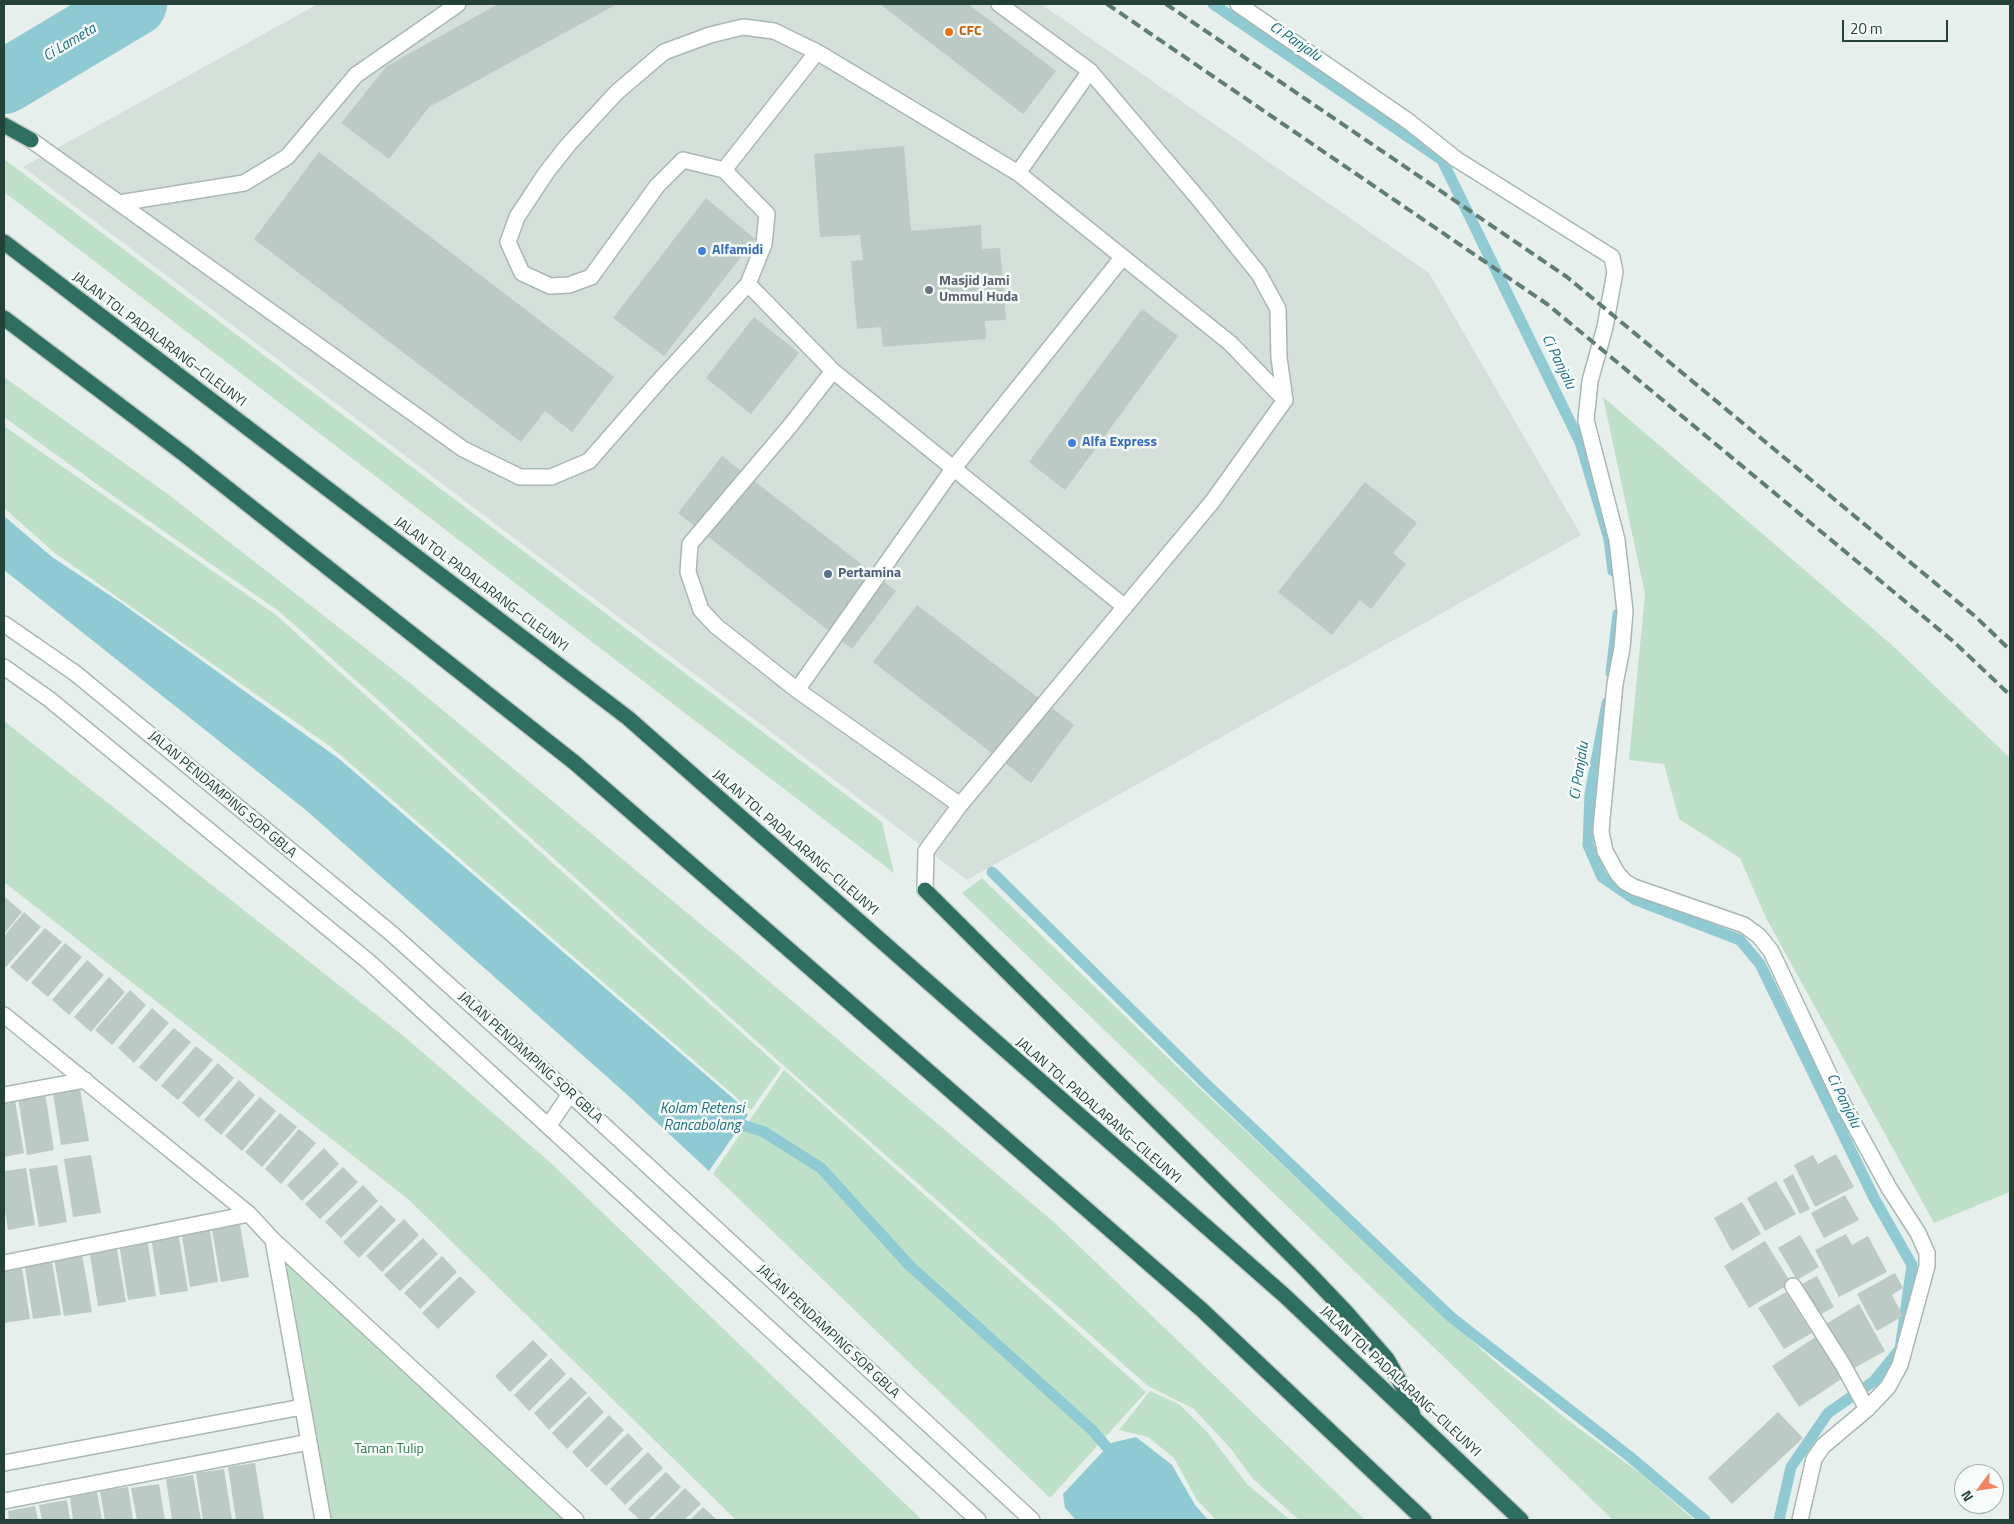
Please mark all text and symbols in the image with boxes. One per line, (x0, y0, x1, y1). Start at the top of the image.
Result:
scale bar (1844, 10, 1950, 42)
text: 20 m (1850, 17, 1883, 40)
water label: Ci Panjalu (1266, 18, 1324, 66)
water label: Ci Lameta (40, 20, 100, 66)
place label: CFC (959, 24, 982, 40)
marker: CFC (943, 26, 955, 38)
place label: Alfamidi (712, 243, 763, 259)
marker: Alfamidi (696, 245, 708, 257)
street label: JALAN TOL PADALARANG–CILEUNYI (69, 269, 249, 411)
place label: Masjid Jami Ummul Huda (939, 274, 1018, 306)
marker: Masjid Jami Ummul Huda (923, 284, 935, 296)
water label: Ci Panjalu (1537, 332, 1579, 392)
place label: Alfa Express (1082, 435, 1157, 451)
marker: Alfa Express (1066, 437, 1078, 449)
street label: JALAN TOL PADALARANG–CILEUNYI (391, 514, 571, 656)
place label: Pertamina (838, 566, 901, 582)
marker: Pertamina (822, 568, 834, 580)
street label: JALAN PENDAMPING SOR GBLA (145, 728, 299, 862)
water label: Ci Panjalu (1567, 741, 1593, 801)
street label: JALAN TOL PADALARANG–CILEUNYI (709, 767, 881, 919)
street label: JALAN PENDAMPING SOR GBLA (454, 989, 606, 1127)
street label: JALAN TOL PADALARANG–CILEUNYI (1012, 1035, 1184, 1187)
water label: Ci Panjalu (1822, 1071, 1864, 1131)
water label: Kolam Retensi Rancabolang (660, 1100, 744, 1135)
street label: JALAN PENDAMPING SOR GBLA (753, 1262, 903, 1402)
street label: JALAN TOL PADALARANG–CILEUNYI (1316, 1303, 1484, 1461)
park label: Taman Tulip (354, 1442, 424, 1458)
north arrow (1954, 1464, 2004, 1514)
text: N (1955, 1487, 1978, 1506)

